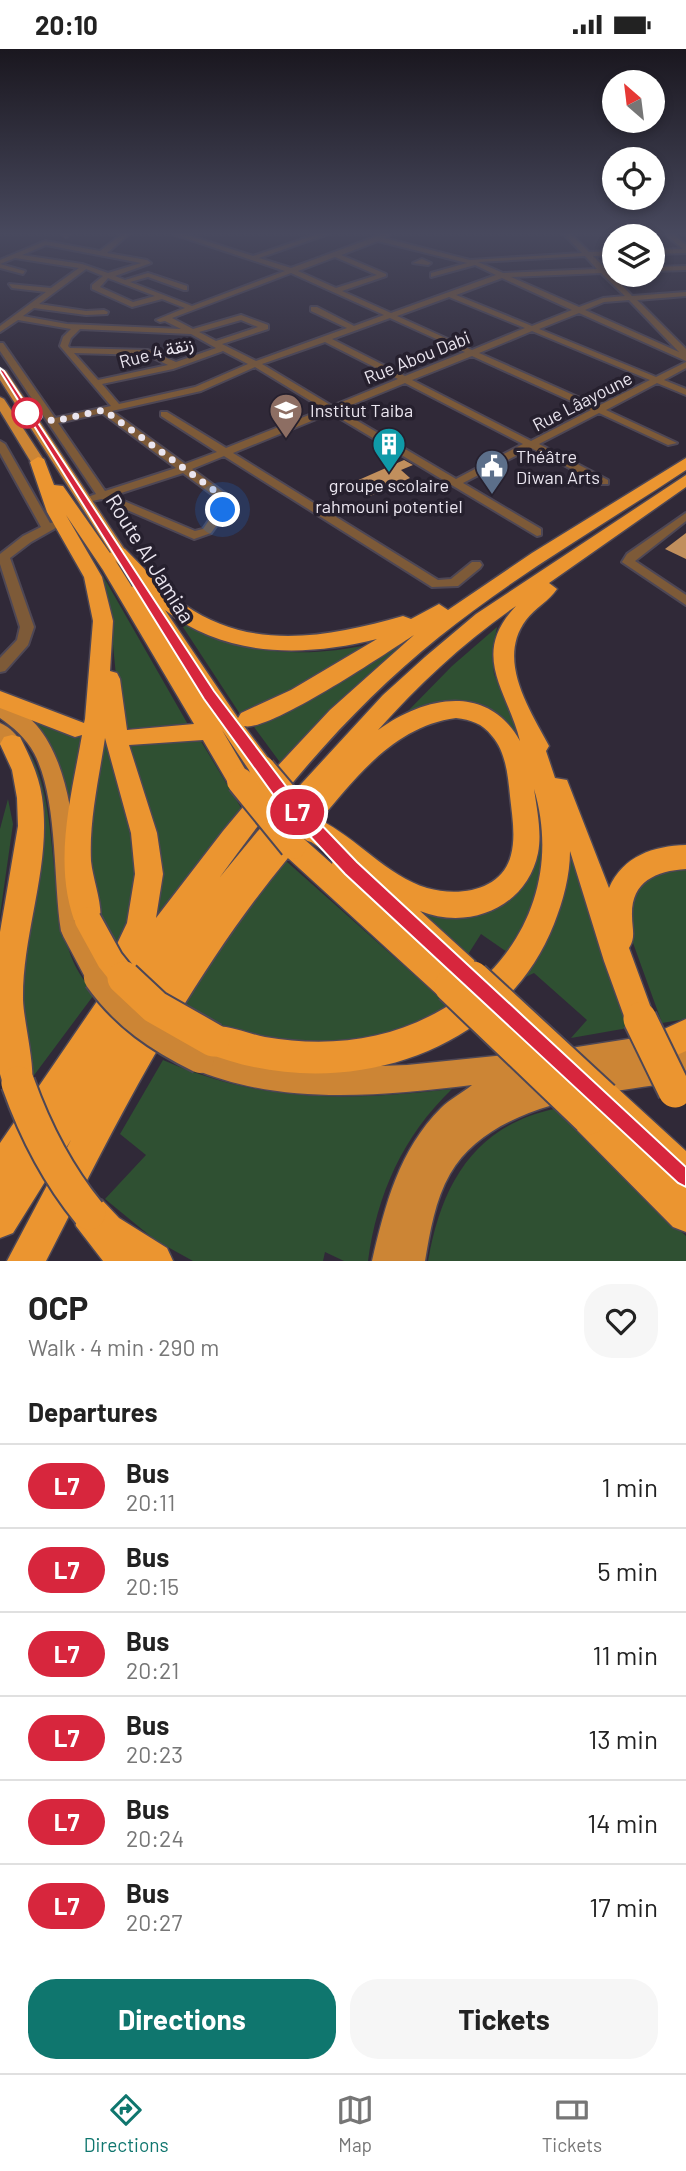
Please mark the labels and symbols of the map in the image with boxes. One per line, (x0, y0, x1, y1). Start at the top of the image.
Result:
north arrow (602, 70, 665, 133)
street label: Rue Abou Dabi (361, 326, 473, 388)
street label: Rue 4 زنقة (117, 332, 196, 373)
street label: Rue Lâayoune (528, 366, 636, 436)
school or university icon: Institut Taiba (267, 391, 305, 440)
unlabelled marker (12, 398, 42, 428)
place label: Institut Taiba (310, 399, 413, 421)
building icon: groupe scolaire rahmouni potentiel (370, 425, 408, 474)
place label: Théâtre Diwan Arts (516, 445, 600, 488)
public building icon: Théâtre Diwan Arts (473, 447, 511, 496)
place label: groupe scolaire rahmouni potentiel (315, 474, 463, 517)
street label: Route Al Jamiaa (101, 489, 201, 627)
your location (205, 492, 240, 527)
line badge: L7 (266, 789, 328, 835)

